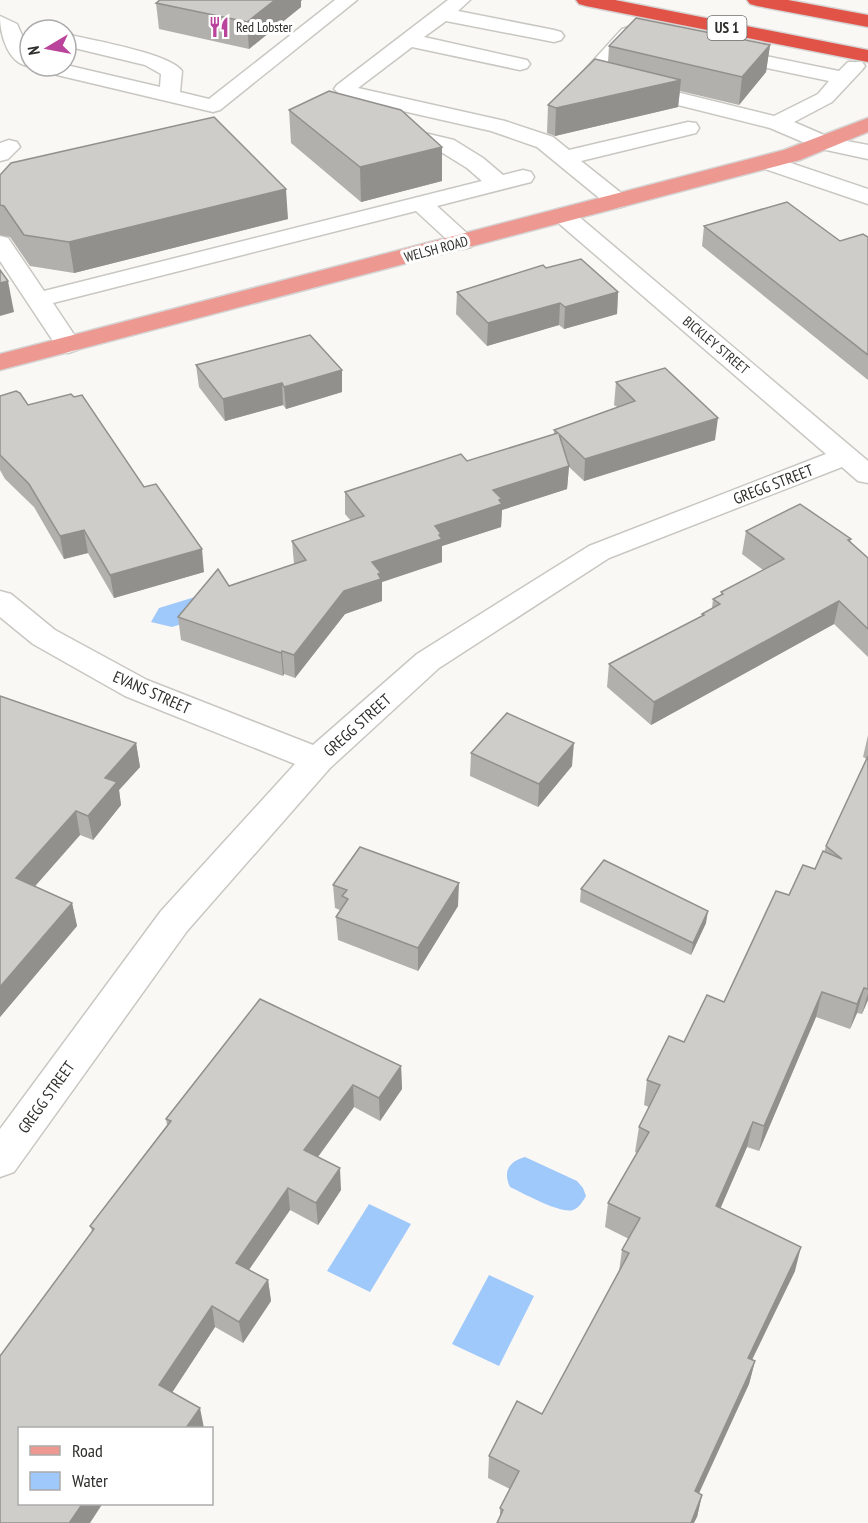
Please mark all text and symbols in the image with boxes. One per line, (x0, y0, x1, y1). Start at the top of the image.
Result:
restaurant icon: Red Lobster (207, 15, 231, 39)
road number: US 1 (708, 16, 746, 40)
north arrow (18, 18, 78, 78)
place label: Red Lobster (236, 18, 293, 36)
text: N (23, 45, 44, 57)
street label: WELSH ROAD (402, 232, 470, 266)
street label: BICKLEY STREET (679, 312, 753, 378)
street label: GREGG STREET (730, 460, 816, 508)
street label: EVANS STREET (110, 666, 194, 718)
street label: GREGG STREET (319, 689, 395, 761)
street label: GREGG STREET (13, 1057, 79, 1137)
legend (18, 1427, 213, 1505)
text: Road (72, 1439, 103, 1462)
text: Water (72, 1469, 108, 1492)

